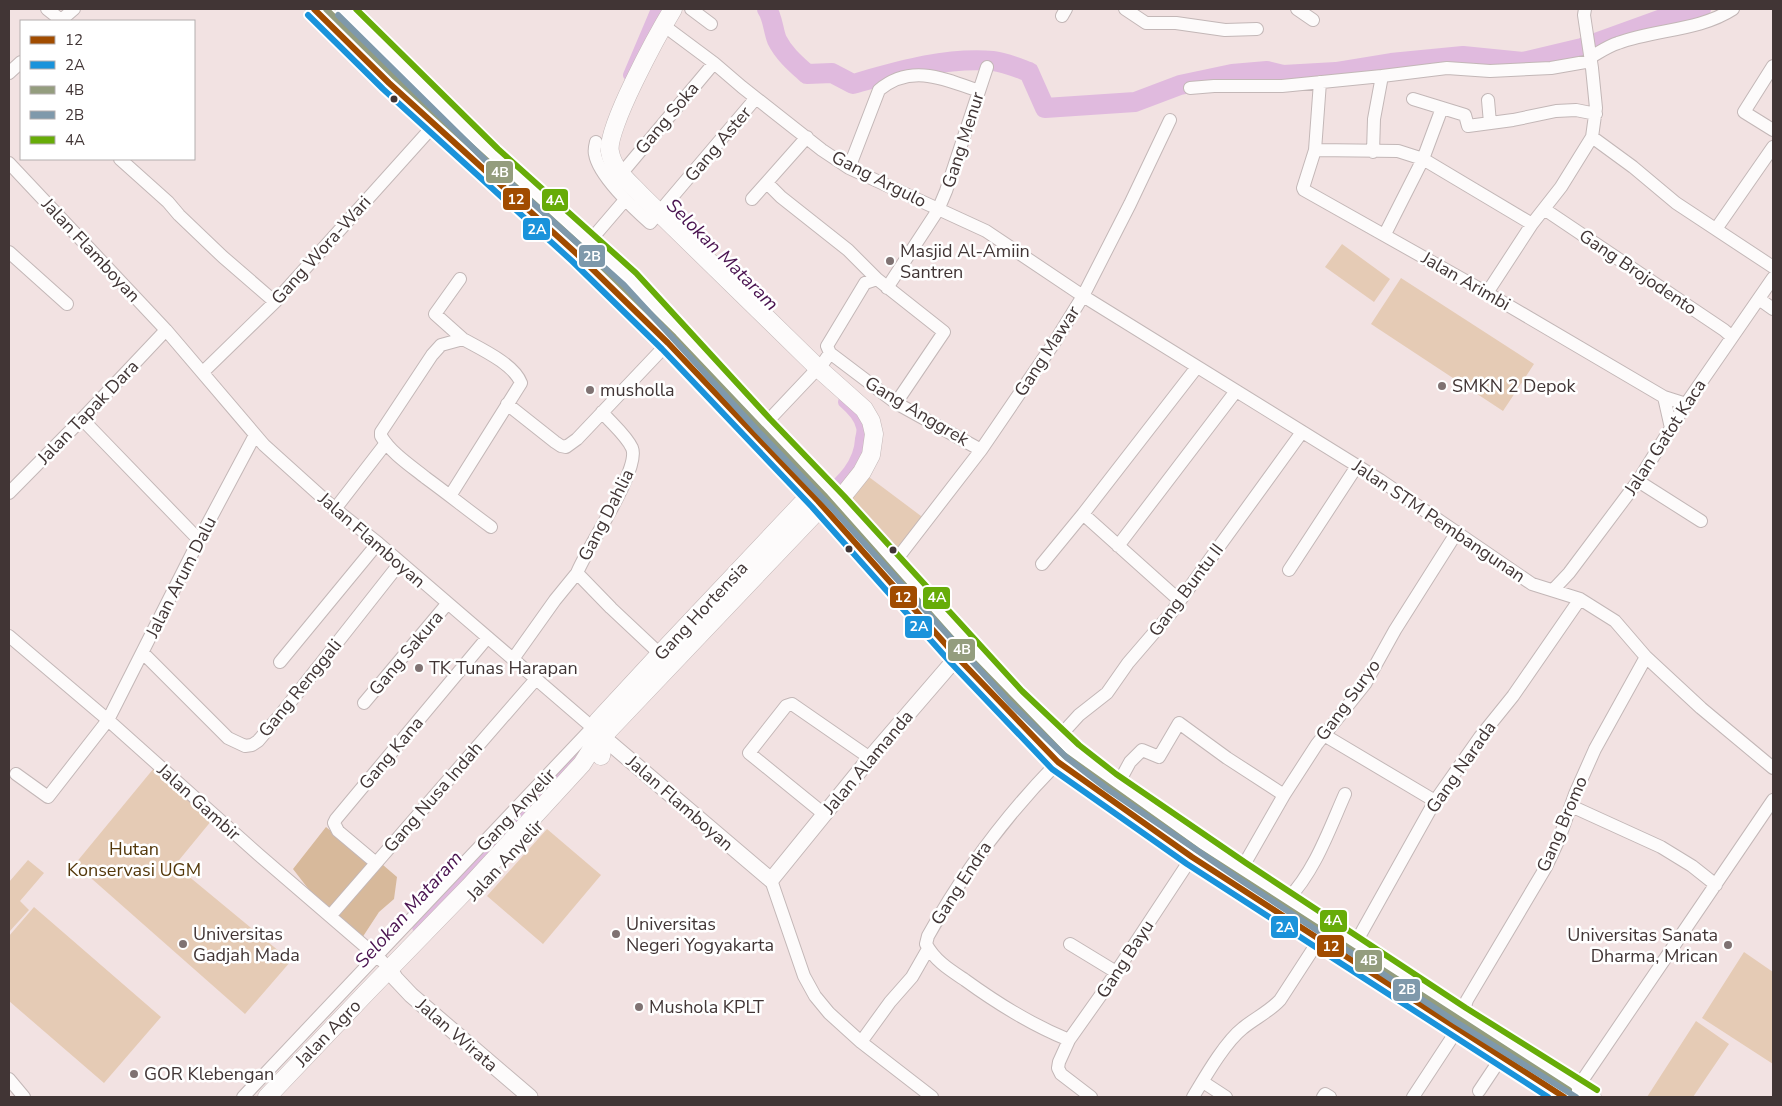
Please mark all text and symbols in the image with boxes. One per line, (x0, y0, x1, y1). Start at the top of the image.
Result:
legend (20, 20, 195, 160)
text: 12 (65, 30, 83, 50)
text: 2A (65, 55, 85, 75)
street label: Gang Soka (630, 77, 704, 159)
text: 4B (65, 80, 84, 100)
street label: Gang Menur (936, 88, 990, 191)
unlabelled marker (389, 94, 399, 104)
street label: Gang Aster (679, 101, 757, 187)
text: 2B (65, 105, 84, 125)
text: 4A (65, 130, 85, 150)
street label: Gang Argulo (828, 145, 930, 213)
line badge: 4B (485, 160, 514, 184)
text: 4B (491, 163, 509, 182)
line badge: 12 (502, 187, 531, 211)
line badge: 4A (541, 188, 569, 212)
text: 12 (508, 190, 524, 209)
street label: Gang Wora-Wari (266, 191, 376, 309)
text: 4A (546, 191, 565, 210)
street label: Jalan Flamboyan (36, 192, 146, 307)
water label: Selokan Mataram (660, 193, 784, 317)
line badge: 2A (522, 217, 551, 241)
text: 2A (528, 220, 547, 239)
street label: Gang Brojodento (1574, 224, 1702, 320)
place label: Masjid Al-Amiin Santren (900, 239, 1030, 284)
line badge: 2B (578, 244, 606, 268)
street label: Jalan Arimbi (1416, 245, 1515, 316)
text: 2B (583, 247, 601, 266)
marker: Masjid Al-Amiin Santren (884, 255, 896, 267)
street label: Gang Mawar (1009, 300, 1086, 401)
street label: Jalan Tapak Dara (31, 355, 144, 470)
street label: Gang Anggrek (861, 370, 974, 452)
place label: SMKN 2 Depok (1452, 374, 1577, 398)
street label: Jalan Gatot Kaca (1618, 375, 1711, 500)
place label: musholla (600, 378, 675, 402)
marker: SMKN 2 Depok (1436, 380, 1448, 392)
marker: musholla (584, 384, 596, 396)
street label: Jalan STM Pembangunan (1347, 454, 1530, 588)
street label: Gang Dahlia (573, 465, 639, 565)
street label: Jalan Flamboyan (313, 486, 431, 593)
street label: Jalan Arum Dalu (140, 512, 222, 643)
street label: Gang Buntu II (1143, 539, 1229, 641)
unlabelled marker (844, 544, 854, 554)
unlabelled marker (888, 545, 898, 555)
street label: Gang Hortensia (649, 556, 753, 666)
line badge: 12 (889, 585, 918, 609)
line badge: 4A (922, 586, 951, 610)
text: 12 (895, 588, 911, 607)
text: 4A (928, 588, 947, 607)
street label: Gang Sakura (364, 606, 448, 700)
line badge: 2A (904, 615, 933, 639)
text: 2A (910, 617, 929, 636)
street label: Gang Renggali (253, 634, 347, 742)
line badge: 4B (947, 638, 976, 662)
text: 4B (953, 640, 971, 659)
street label: Gang Suryo (1310, 654, 1386, 746)
place label: TK Tunas Harapan (429, 656, 578, 680)
marker: TK Tunas Harapan (413, 662, 425, 674)
street label: Jalan Alamanda (817, 705, 918, 820)
street label: Gang Kana (353, 711, 429, 795)
street label: Gang Narada (1421, 716, 1501, 818)
street label: Gang Nusa Indah (378, 737, 488, 857)
street label: Jalan Flamboyan (621, 749, 739, 856)
street label: Jalan Gambir (151, 758, 246, 846)
street label: Gang Anyelir (471, 763, 561, 857)
street label: Gang Bromo (1531, 772, 1593, 876)
street label: Jalan Anyelir (460, 814, 549, 907)
park label: Hutan Konservasi UGM (67, 837, 201, 882)
street label: Gang Endra (925, 837, 997, 929)
water label: Selokan Mataram (349, 846, 468, 974)
line badge: 4A (1319, 909, 1348, 933)
text: 4A (1324, 911, 1343, 930)
place label: Universitas Negeri Yogyakarta (626, 912, 774, 957)
street label: Gang Bayu (1091, 915, 1159, 1003)
line badge: 2A (1270, 915, 1299, 939)
text: 2A (1276, 918, 1295, 937)
place label: Universitas Gadjah Mada (193, 922, 300, 967)
place label: Universitas Sanata Dharma, Mrican (1567, 923, 1718, 968)
marker: Universitas Negeri Yogyakarta (610, 928, 622, 940)
line badge: 12 (1316, 934, 1345, 958)
text: 12 (1323, 937, 1339, 956)
marker: Universitas Gadjah Mada (177, 938, 189, 950)
marker: Universitas Sanata Dharma, Mrican (1722, 939, 1734, 951)
line badge: 4B (1354, 949, 1383, 973)
text: 4B (1360, 951, 1378, 970)
line badge: 2B (1392, 978, 1421, 1002)
text: 2B (1398, 980, 1416, 999)
street label: Jalan Wirata (410, 992, 503, 1077)
street label: Jalan Agro (289, 994, 366, 1073)
place label: Mushola KPLT (649, 995, 764, 1019)
marker: Mushola KPLT (633, 1001, 645, 1013)
place label: GOR Klebengan (144, 1062, 274, 1086)
marker: GOR Klebengan (128, 1068, 140, 1080)

